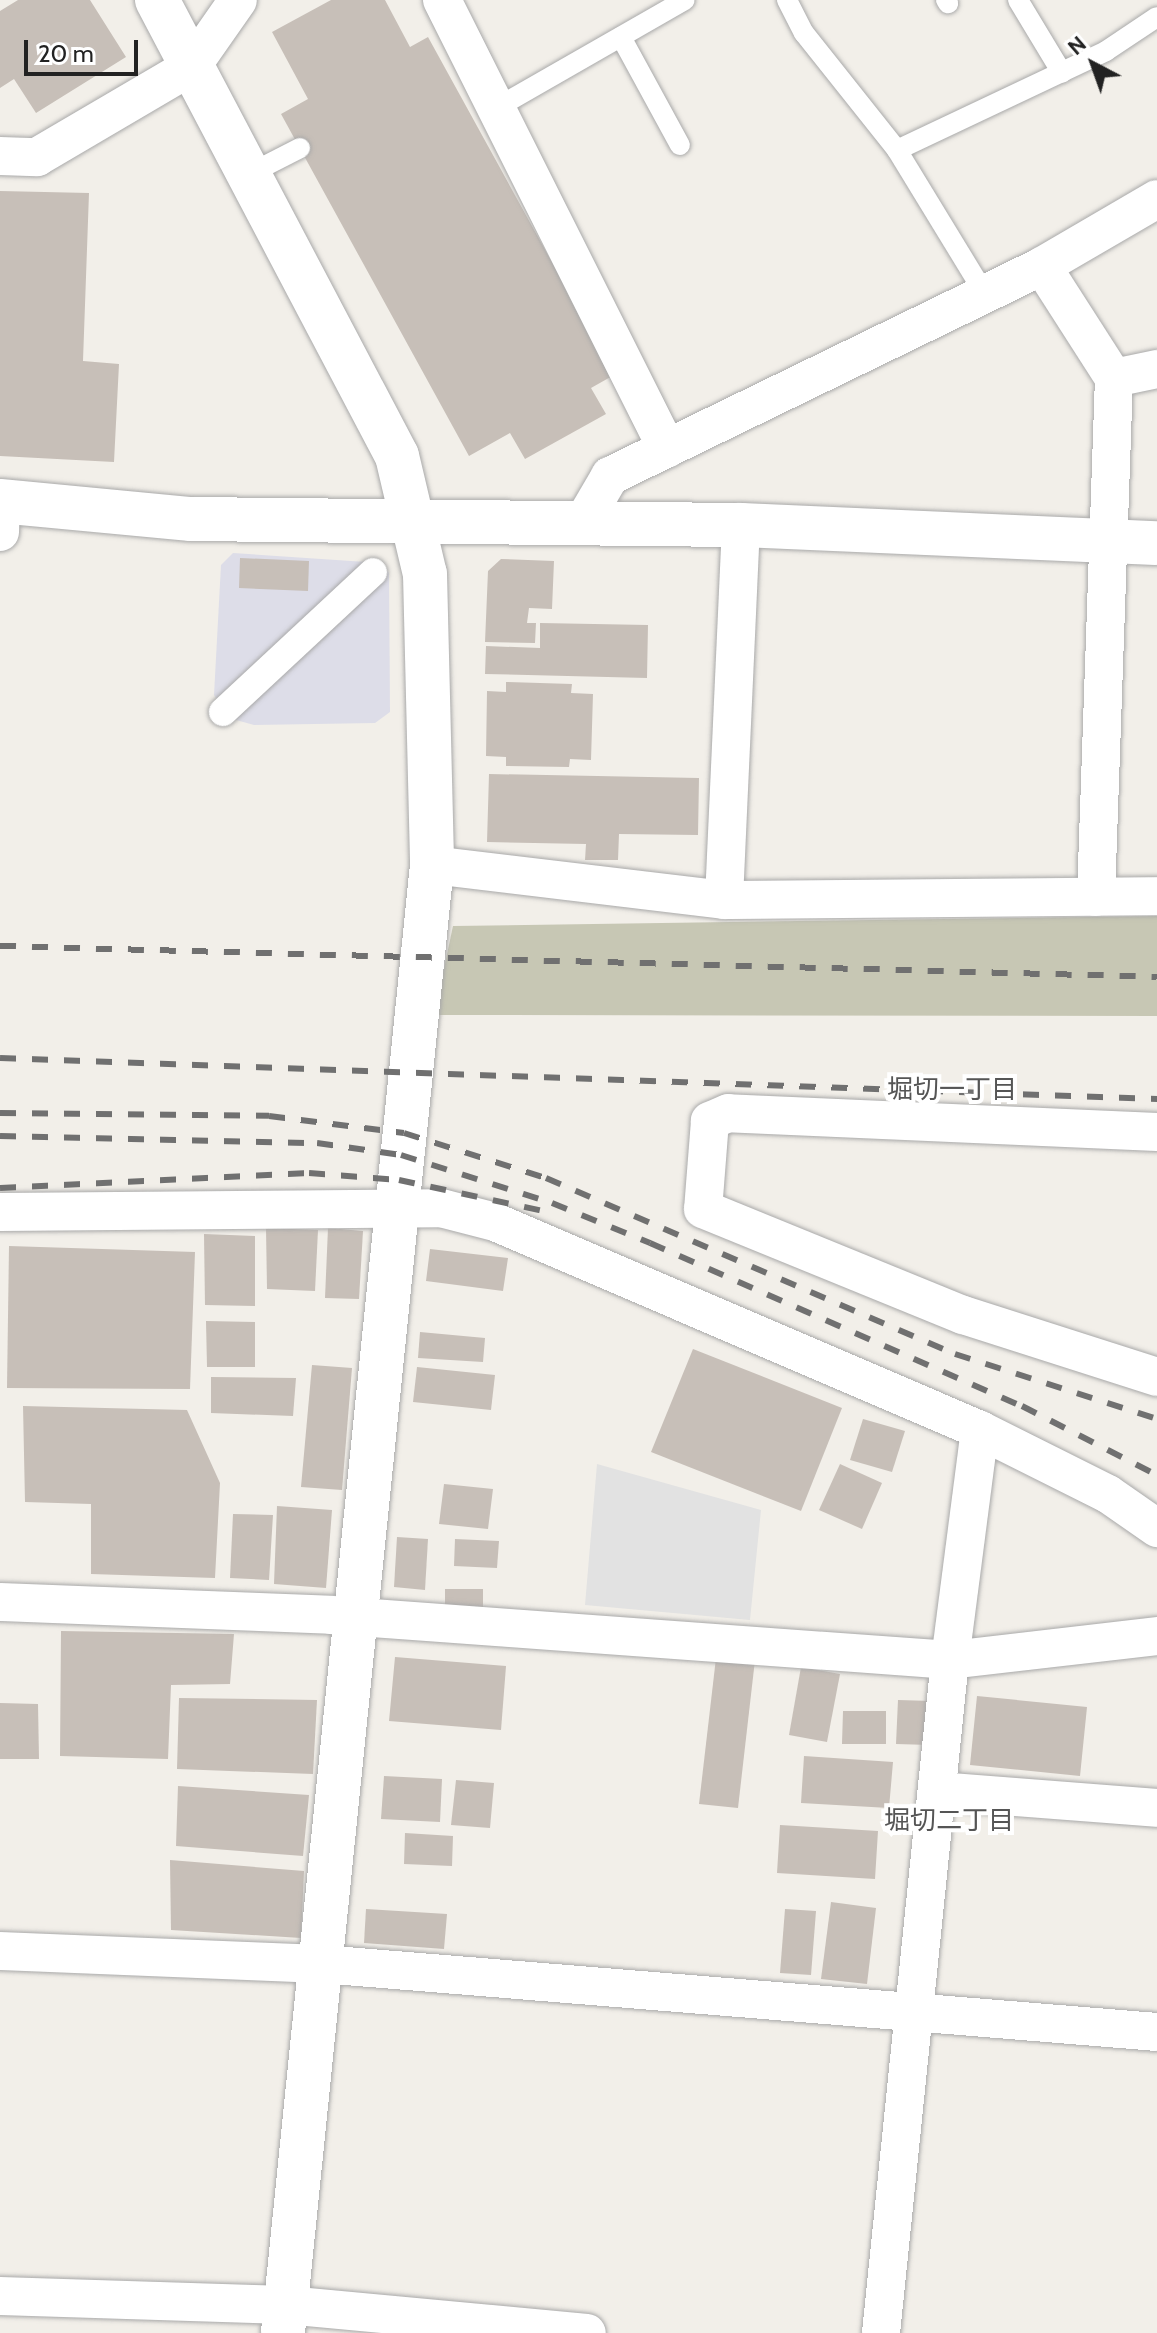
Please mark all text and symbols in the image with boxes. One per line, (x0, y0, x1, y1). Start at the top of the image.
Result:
scale bar (28, 24, 142, 74)
north arrow (1053, 24, 1133, 104)
text: N (1062, 30, 1092, 61)
text: 20 m (38, 39, 94, 68)
district label: 堀切一丁目 (887, 1074, 1017, 1106)
district label: 堀切二丁目 (884, 1805, 1014, 1837)

